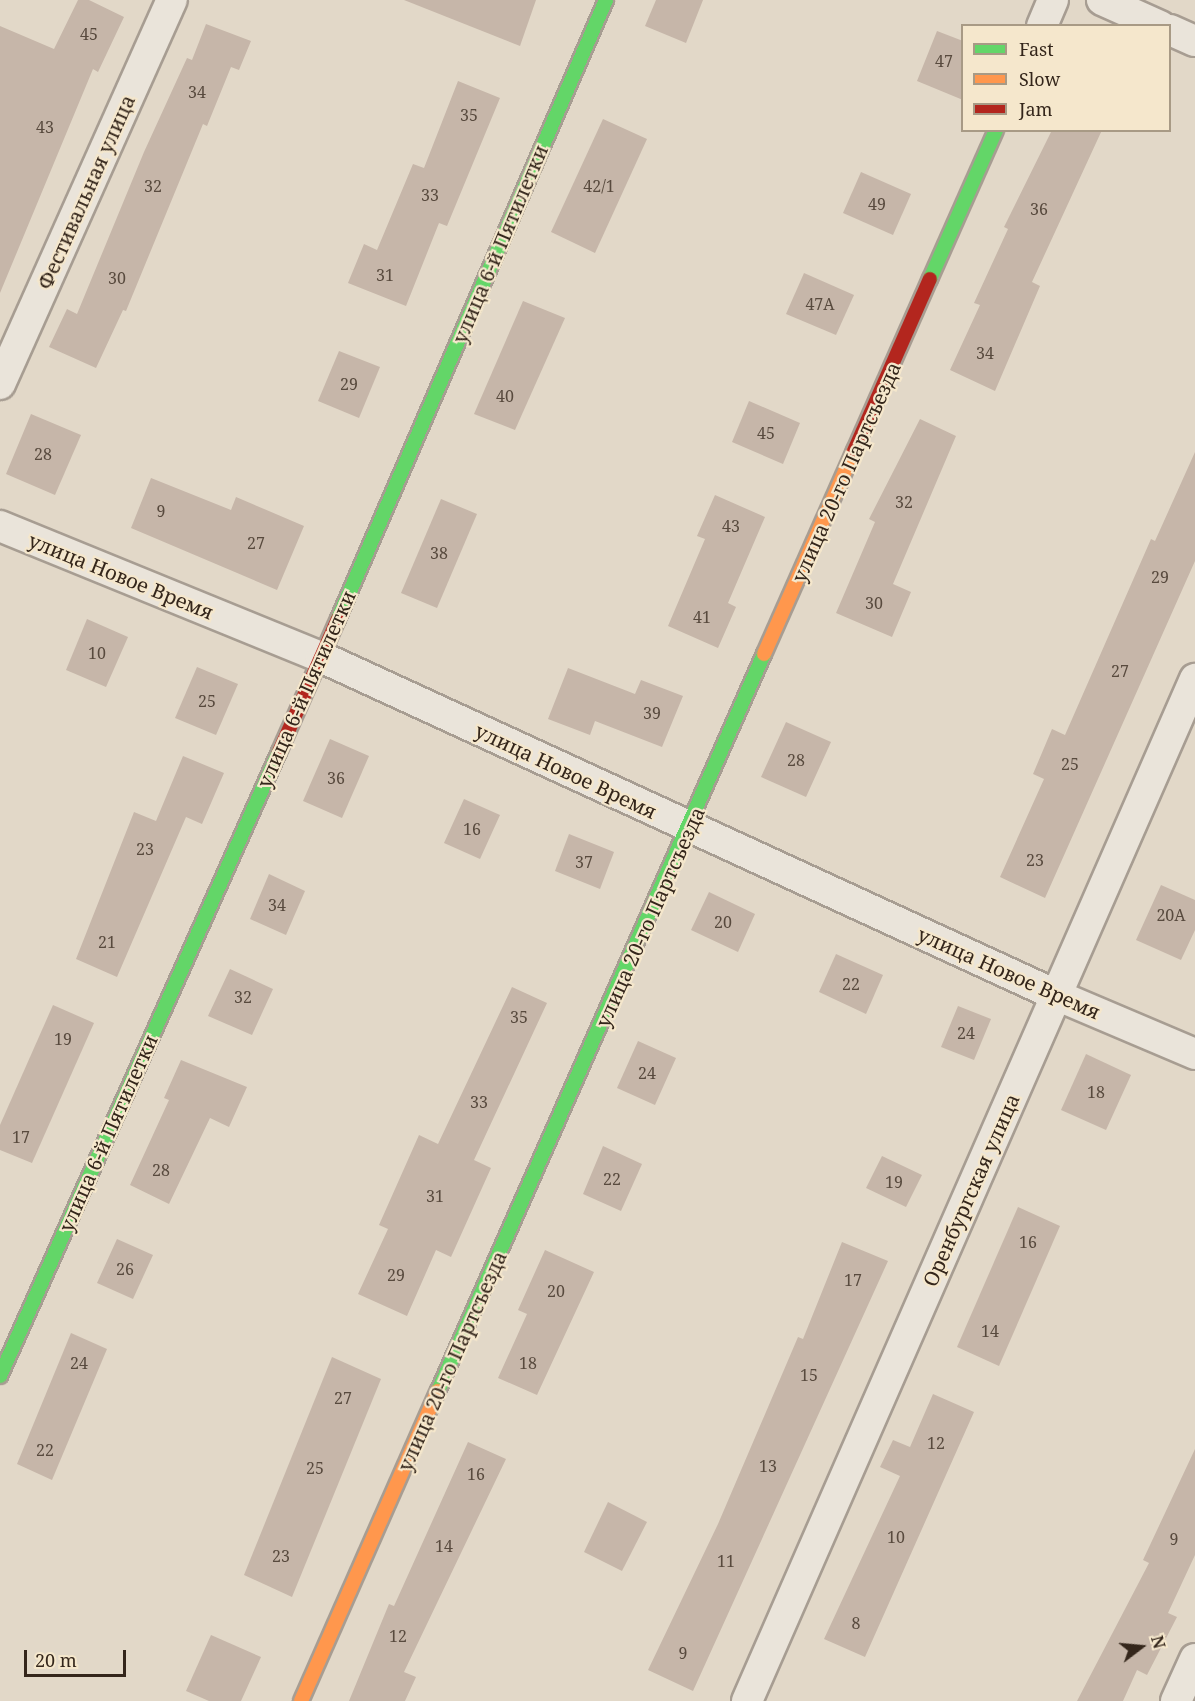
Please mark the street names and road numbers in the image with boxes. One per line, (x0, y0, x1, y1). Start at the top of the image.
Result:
street label: Фестивальная улица (32, 91, 140, 293)
street label: улица 6-й Пятилетки (447, 141, 553, 347)
street label: улица 20-го Партсъезда (787, 358, 905, 586)
street label: улица Новое Время (25, 528, 217, 624)
street label: улица 6-й Пятилетки (252, 587, 360, 791)
street label: улица Новое Время (471, 718, 661, 824)
street label: улица 20-го Партсъезда (591, 803, 709, 1031)
street label: улица Новое Время (914, 922, 1104, 1024)
street label: улица 6-й Пятилетки (54, 1031, 162, 1235)
street label: Оренбургская улица (918, 1090, 1024, 1290)
street label: улица 20-го Партсъезда (393, 1247, 511, 1475)

